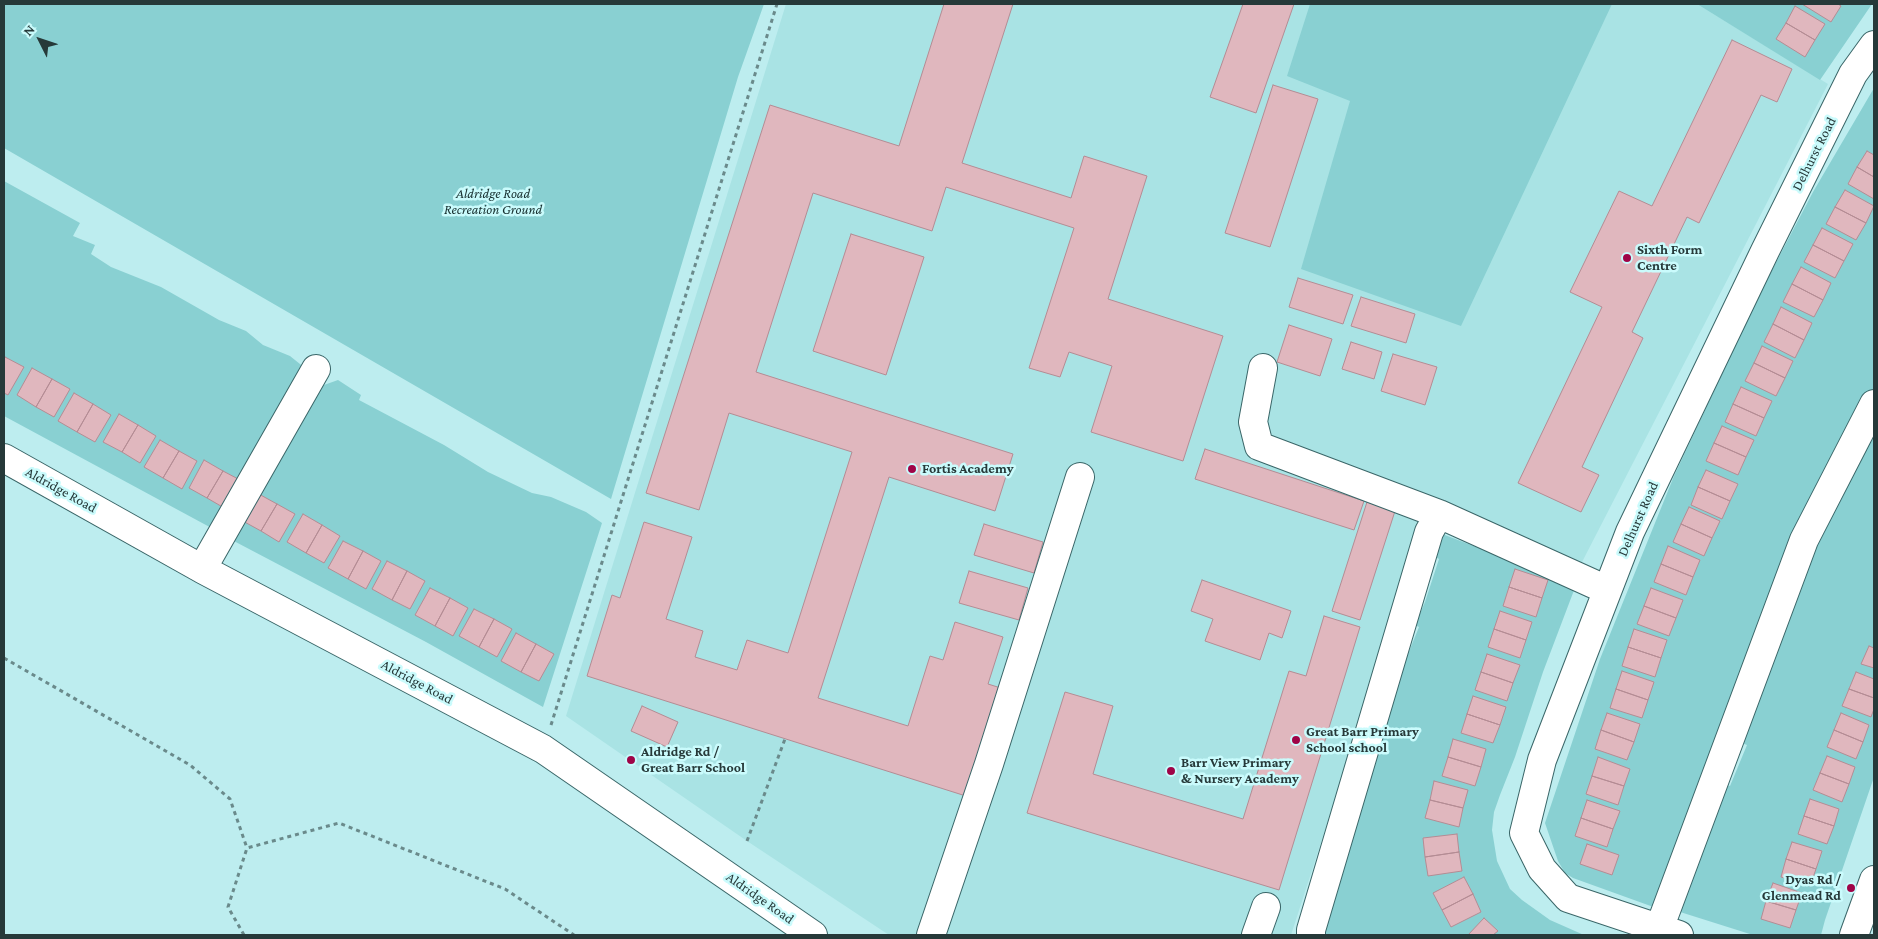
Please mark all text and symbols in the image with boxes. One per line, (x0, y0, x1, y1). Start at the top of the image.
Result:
north arrow (15, 15, 65, 65)
text: N (20, 21, 38, 39)
street label: Delhurst Road (1788, 114, 1840, 194)
park label: Aldridge Road Recreation Ground (444, 186, 542, 218)
place label: Sixth Form Centre (1637, 242, 1702, 274)
marker: Sixth Form Centre (1621, 252, 1633, 264)
place label: Fortis Academy (922, 461, 1013, 477)
marker: Fortis Academy (906, 463, 918, 475)
street label: Aldridge Road (22, 464, 100, 516)
street label: Delhurst Road (1614, 479, 1662, 559)
street label: Aldridge Road (378, 656, 456, 708)
place label: Great Barr Primary School school (1306, 724, 1419, 756)
marker: Great Barr Primary School school (1290, 734, 1302, 746)
place label: Aldridge Rd / Great Barr School (641, 744, 745, 776)
marker: Aldridge Rd / Great Barr School (625, 754, 637, 766)
place label: Barr View Primary & Nursery Academy (1181, 755, 1299, 788)
marker: Barr View Primary & Nursery Academy (1165, 765, 1177, 777)
street label: Aldridge Road (723, 868, 797, 928)
place label: Dyas Rd / Glenmead Rd (1762, 872, 1841, 904)
marker: Dyas Rd / Glenmead Rd (1845, 882, 1857, 894)

